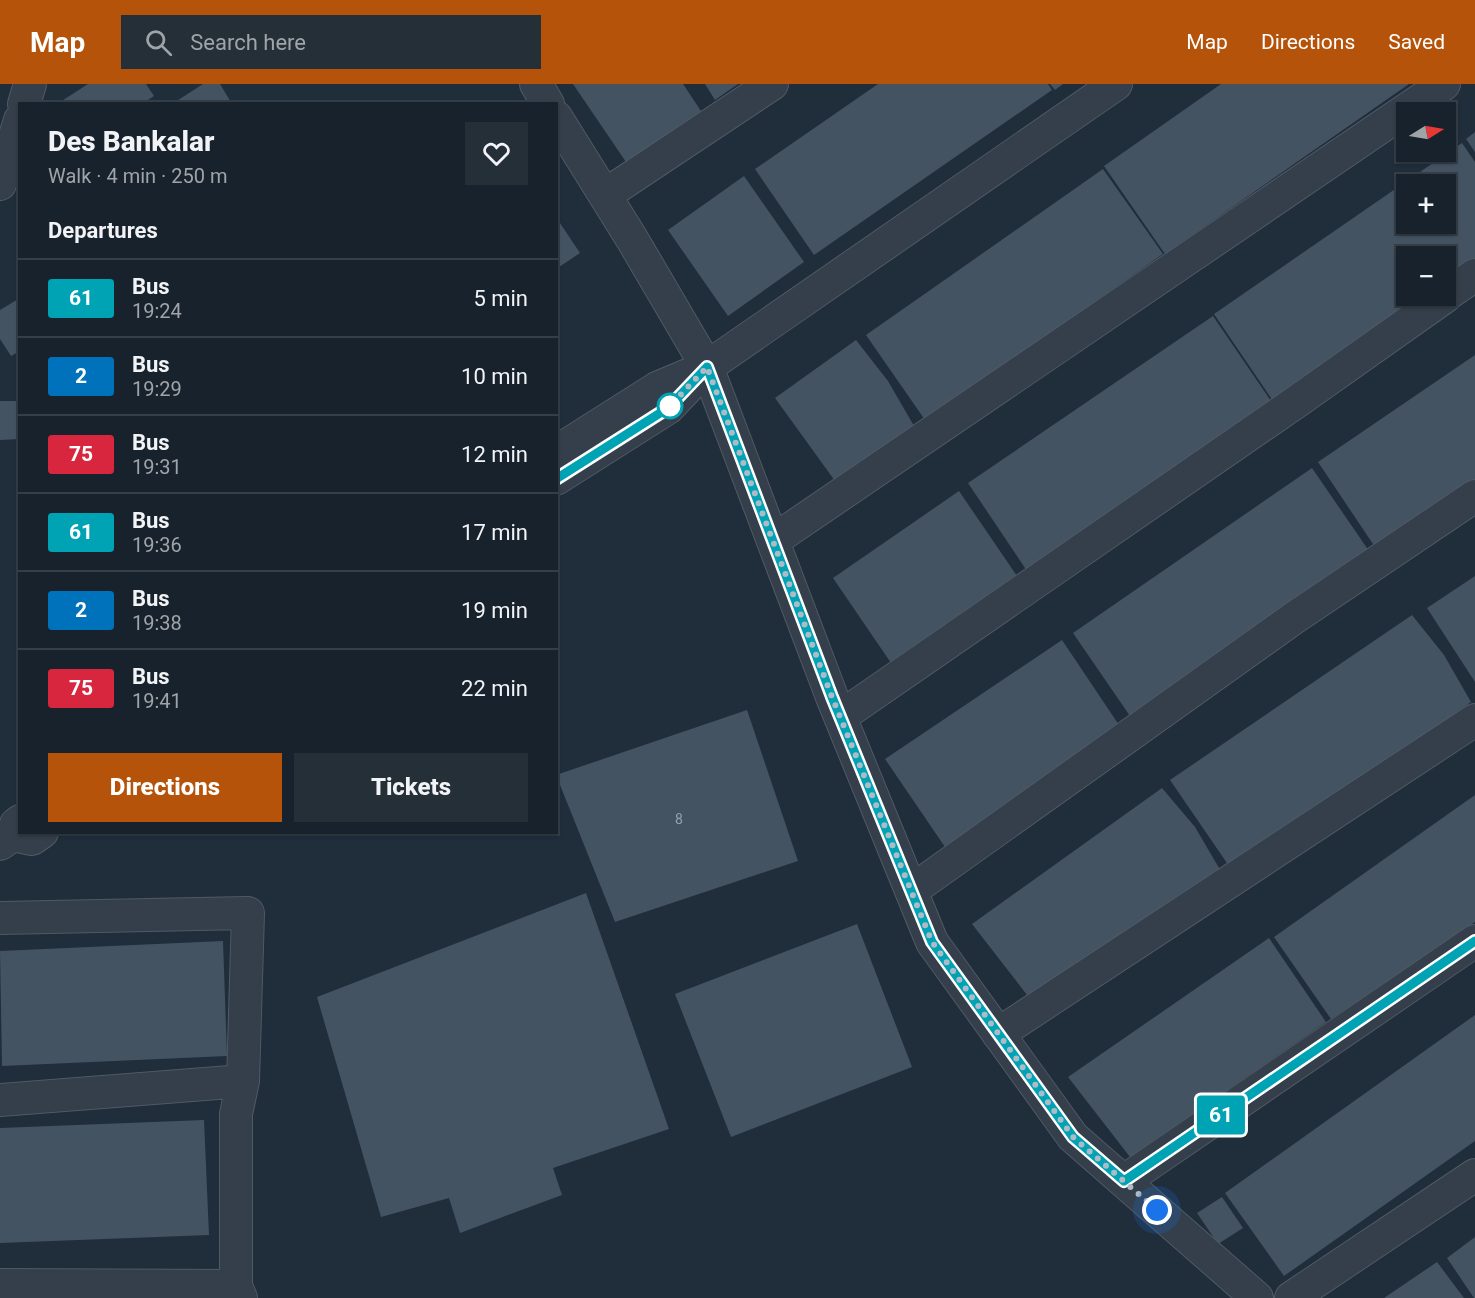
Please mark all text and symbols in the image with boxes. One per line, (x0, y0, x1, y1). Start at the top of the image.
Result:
search box (121, 15, 541, 69)
text: Map (30, 26, 85, 59)
icon: search (142, 26, 175, 59)
text: Search here (190, 30, 306, 55)
text: Map (1186, 30, 1228, 54)
text: Directions (1261, 30, 1355, 54)
text: Saved (1388, 30, 1445, 54)
north arrow (1396, 102, 1456, 162)
map controls (1396, 102, 1456, 306)
button: heart (465, 122, 528, 185)
text: Des Bankalar (48, 125, 214, 158)
text: Walk · 4 min · 250 m (48, 164, 227, 188)
button: + (1396, 174, 1456, 234)
text: Departures (48, 218, 158, 243)
button: − (1396, 246, 1456, 306)
text: Bus (132, 274, 170, 299)
text: 61 (69, 286, 93, 310)
text: 5 min (473, 286, 528, 311)
text: 19:24 (132, 299, 182, 323)
text: Bus (132, 352, 170, 377)
text: 2 (75, 364, 87, 388)
text: 10 min (461, 364, 528, 389)
text: 19:29 (132, 377, 182, 401)
unlabelled marker (657, 393, 683, 419)
text: Bus (132, 430, 170, 455)
text: 75 (69, 442, 93, 466)
text: 12 min (461, 442, 528, 467)
text: 19:31 (132, 455, 182, 479)
text: Bus (132, 508, 170, 533)
text: 61 (69, 520, 93, 544)
text: 17 min (461, 520, 528, 545)
text: 19:36 (132, 533, 182, 557)
text: Bus (132, 586, 170, 611)
text: 2 (75, 598, 87, 622)
text: 19 min (461, 598, 528, 623)
text: 19:38 (132, 611, 182, 635)
text: Bus (132, 664, 170, 689)
text: 75 (69, 676, 93, 700)
text: 22 min (461, 676, 528, 701)
text: 19:41 (132, 689, 182, 713)
button: Directions (48, 753, 282, 822)
button: Tickets (294, 753, 528, 822)
house number: 8 (675, 811, 683, 827)
line badge: 61 (1194, 1096, 1248, 1134)
text: 61 (1209, 1103, 1233, 1127)
your location (1142, 1195, 1172, 1225)

